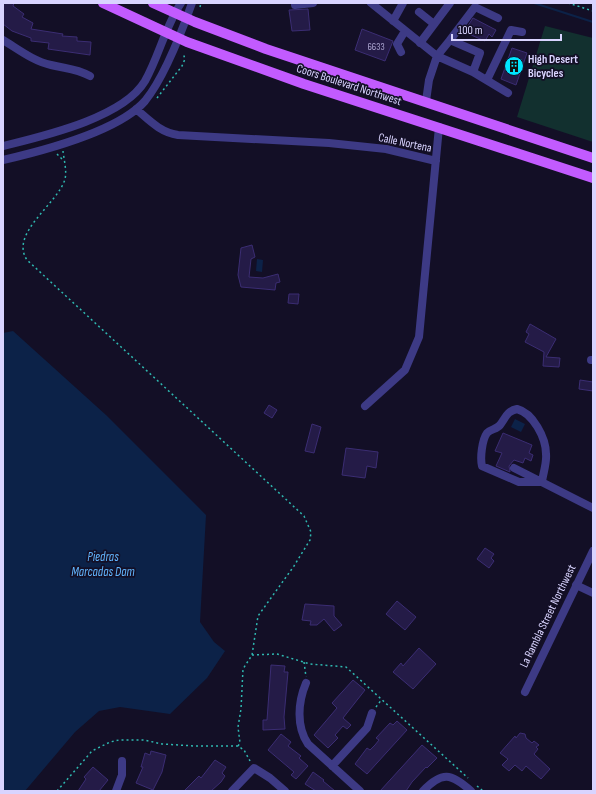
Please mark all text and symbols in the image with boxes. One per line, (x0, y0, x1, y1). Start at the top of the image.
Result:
scale bar (452, 16, 561, 42)
text: 100 m (458, 23, 483, 38)
house number: 6633 (367, 41, 385, 53)
place label: High Desert Bicycles (528, 52, 578, 81)
building icon: High Desert Bicycles (503, 55, 525, 77)
street label: Coors Boulevard Northwest (295, 61, 404, 109)
street label: Calle Nortena (377, 130, 433, 156)
water label: Piedras Marcadas Dam (71, 549, 135, 580)
street label: La Rambla Street Northwest (517, 562, 580, 670)

